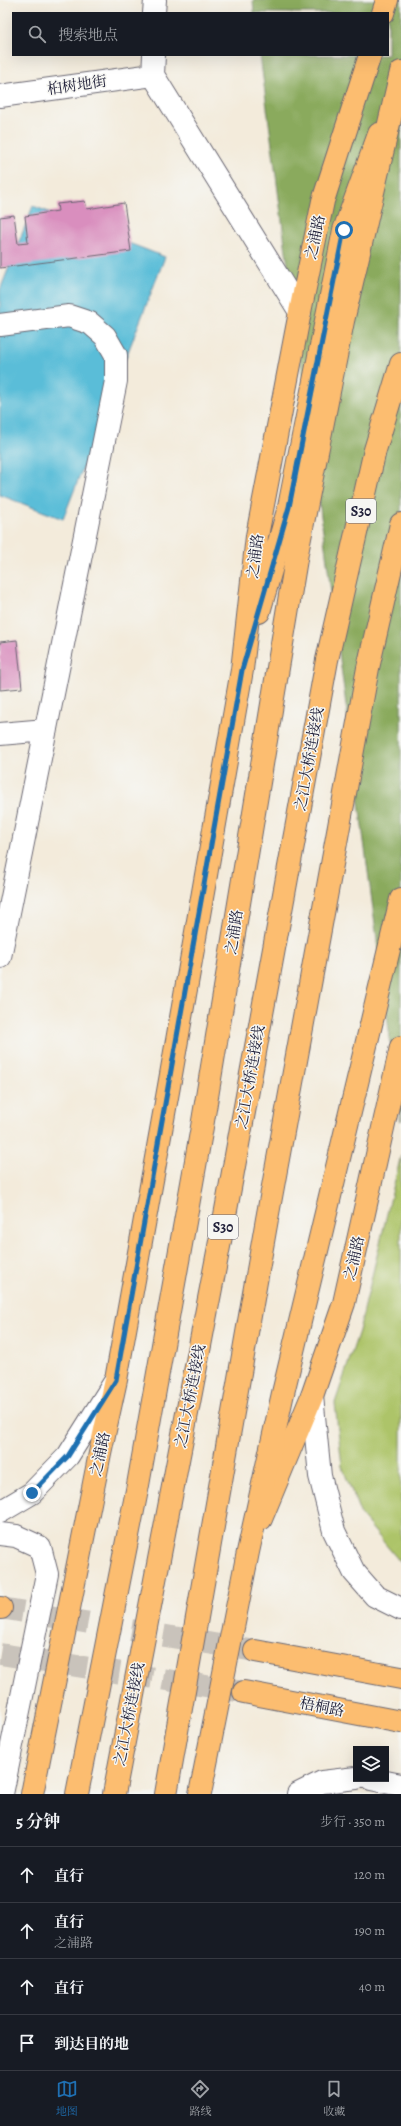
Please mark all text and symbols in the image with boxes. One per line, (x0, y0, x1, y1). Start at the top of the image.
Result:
search box (12, 12, 389, 56)
icon: search (26, 23, 48, 45)
text: 搜索地点 (58, 25, 118, 45)
street label: 桕树地街 (46, 71, 108, 99)
street label: 之浦路 (301, 213, 329, 261)
route start (335, 221, 353, 239)
road number: S30 (346, 499, 376, 523)
street label: 之浦路 (242, 532, 268, 580)
street label: 之江大桥连接线 (290, 706, 328, 812)
street label: 之浦路 (221, 908, 247, 956)
street label: 之江大桥连接线 (231, 1024, 269, 1130)
road number: S30 (208, 1215, 238, 1239)
street label: 之浦路 (339, 1234, 369, 1282)
street label: 之江大桥连接线 (170, 1343, 210, 1449)
street label: 之浦路 (86, 1430, 114, 1478)
route end (23, 1484, 41, 1502)
street label: 之江大桥连接线 (109, 1661, 149, 1767)
street label: 梧桐路 (298, 1693, 346, 1721)
map controls (353, 1746, 389, 1782)
button: layers (353, 1746, 389, 1782)
text: 5 分钟 (16, 1810, 60, 1833)
text: 步行 · 350 m (320, 1813, 385, 1830)
icon: ahead (16, 1864, 38, 1886)
text: 直行 (54, 1866, 84, 1886)
text: 120 m (354, 1866, 385, 1883)
text: 直行 (54, 1912, 84, 1932)
icon: ahead (16, 1920, 38, 1942)
text: 190 m (354, 1922, 385, 1939)
text: 之浦路 (54, 1934, 93, 1951)
icon: ahead (16, 1976, 38, 1998)
text: 直行 (54, 1978, 84, 1998)
text: 40 m (359, 1978, 385, 1995)
icon: arrive (16, 2032, 38, 2054)
text: 到达目的地 (54, 2034, 129, 2054)
tab: 地图 (56, 2078, 78, 2119)
tab: 路线 (189, 2078, 211, 2119)
tab: 收藏 (323, 2078, 345, 2119)

